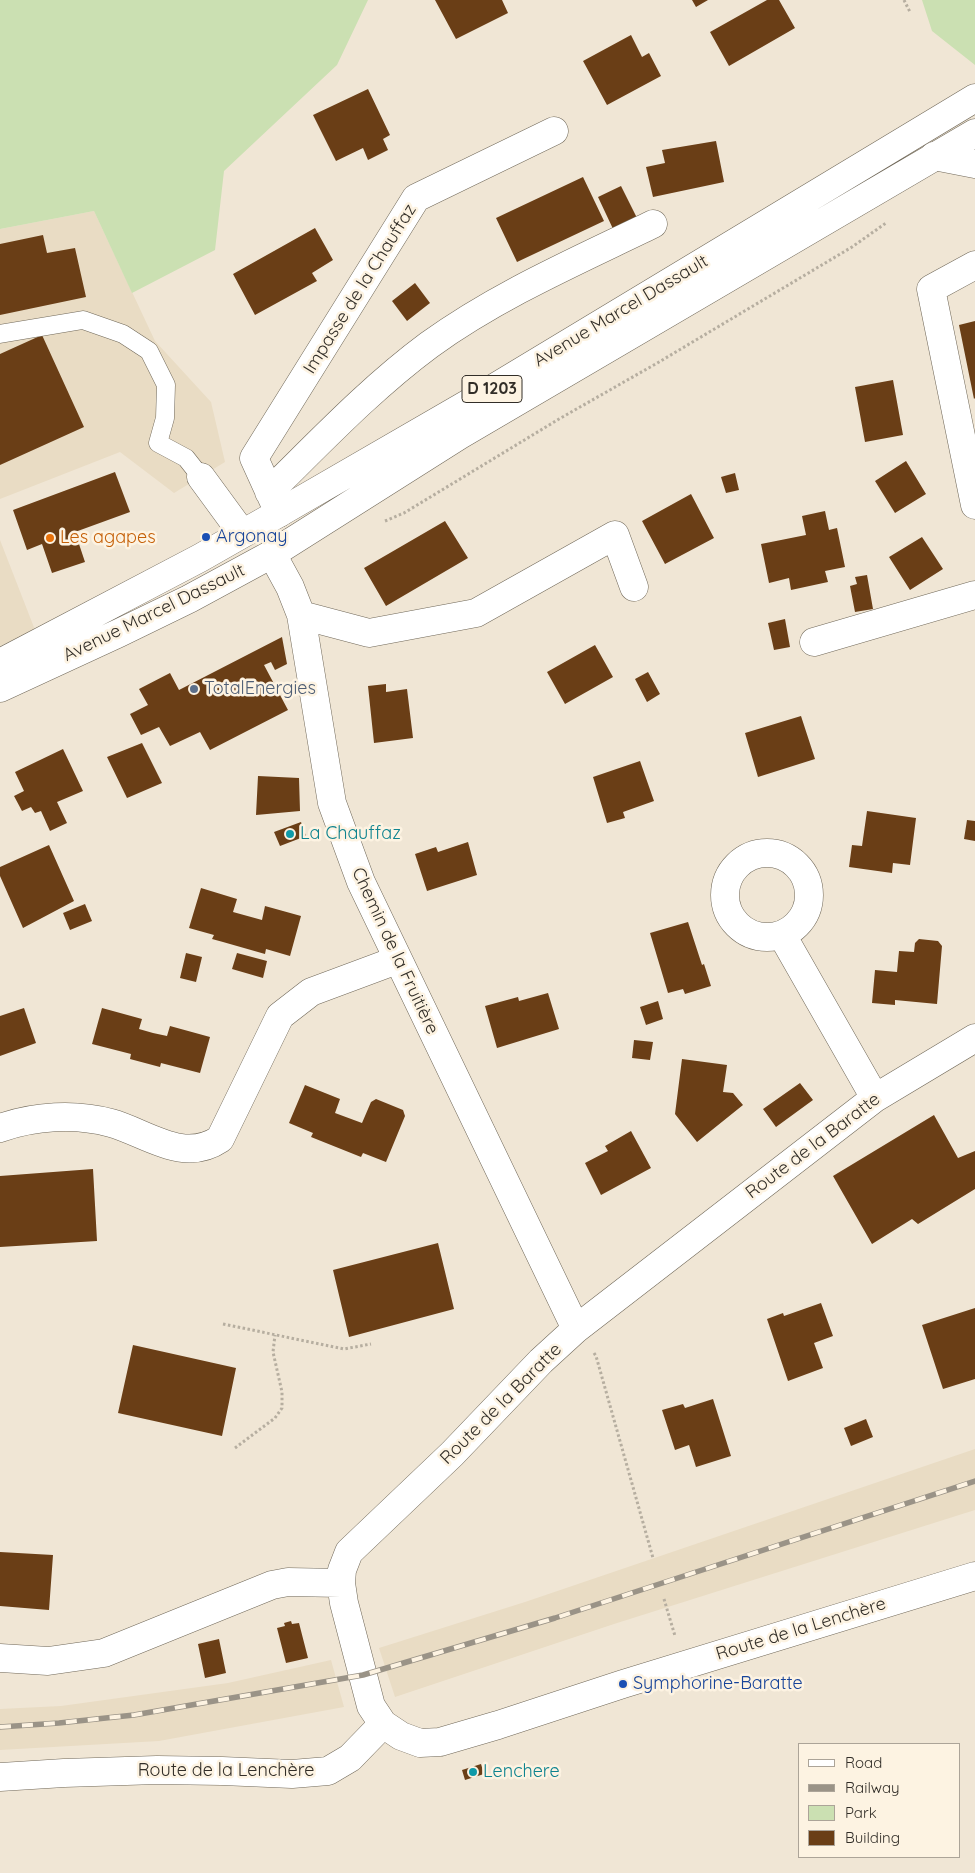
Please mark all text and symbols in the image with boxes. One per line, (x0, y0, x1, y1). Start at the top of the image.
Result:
street label: Impasse de la Chauffaz (299, 200, 421, 378)
street label: Avenue Marcel Dassault (530, 250, 712, 372)
road number: D 1203 (462, 376, 522, 402)
place label: Argonay (216, 526, 288, 548)
place label: Les agapes (60, 527, 156, 549)
marker: Argonay (200, 531, 212, 543)
marker: Les agapes (44, 532, 56, 544)
street label: Avenue Marcel Dassault (60, 560, 248, 666)
place label: TotalEnergies (204, 678, 316, 700)
marker: TotalEnergies (188, 683, 200, 695)
place label: La Chauffaz (300, 823, 401, 845)
marker: La Chauffaz (284, 828, 296, 840)
street label: Chemin de la Fruitière (347, 864, 443, 1038)
street label: Route de la Baratte (742, 1088, 884, 1204)
street label: Route de la Baratte (436, 1339, 566, 1469)
street label: Route de la Lenchère (713, 1593, 889, 1665)
place label: Symphorine-Baratte (633, 1673, 803, 1695)
marker: Symphorine-Baratte (617, 1678, 629, 1690)
legend (798, 1743, 960, 1858)
text: Road (845, 1753, 882, 1772)
street label: Route de la Lenchère (138, 1760, 314, 1782)
place label: Lenchere (483, 1761, 560, 1783)
marker: Lenchere (467, 1766, 479, 1778)
text: Railway (845, 1778, 900, 1797)
text: Park (845, 1803, 877, 1822)
text: Building (845, 1828, 900, 1847)

